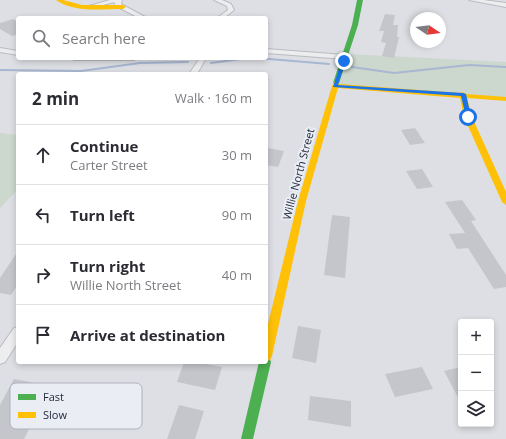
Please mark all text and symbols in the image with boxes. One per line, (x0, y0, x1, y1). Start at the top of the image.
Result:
north arrow (410, 12, 446, 48)
search box (16, 16, 268, 60)
icon: search (30, 27, 52, 49)
text: Search here (62, 28, 146, 48)
route end (335, 52, 353, 70)
text: 2 min (32, 87, 79, 110)
text: Walk · 160 m (175, 89, 252, 107)
route start (459, 108, 477, 126)
street label: Willie North Street (279, 127, 317, 221)
text: Continue (70, 136, 138, 156)
icon: ahead (32, 144, 54, 166)
text: 30 m (222, 146, 252, 164)
text: Carter Street (70, 156, 148, 174)
icon: left (32, 204, 54, 226)
text: Turn left (70, 205, 135, 225)
text: 90 m (222, 206, 252, 224)
text: Turn right (70, 256, 145, 276)
icon: right (32, 264, 54, 286)
text: 40 m (222, 266, 252, 284)
text: Willie North Street (70, 276, 181, 294)
map controls (458, 319, 494, 427)
button: + (458, 319, 494, 355)
icon: arrive (32, 324, 54, 346)
text: Arrive at destination (70, 325, 225, 345)
button: − (458, 355, 494, 391)
legend (10, 383, 142, 429)
text: Fast (43, 389, 64, 404)
button: layers (458, 391, 494, 427)
text: Slow (43, 407, 67, 422)

